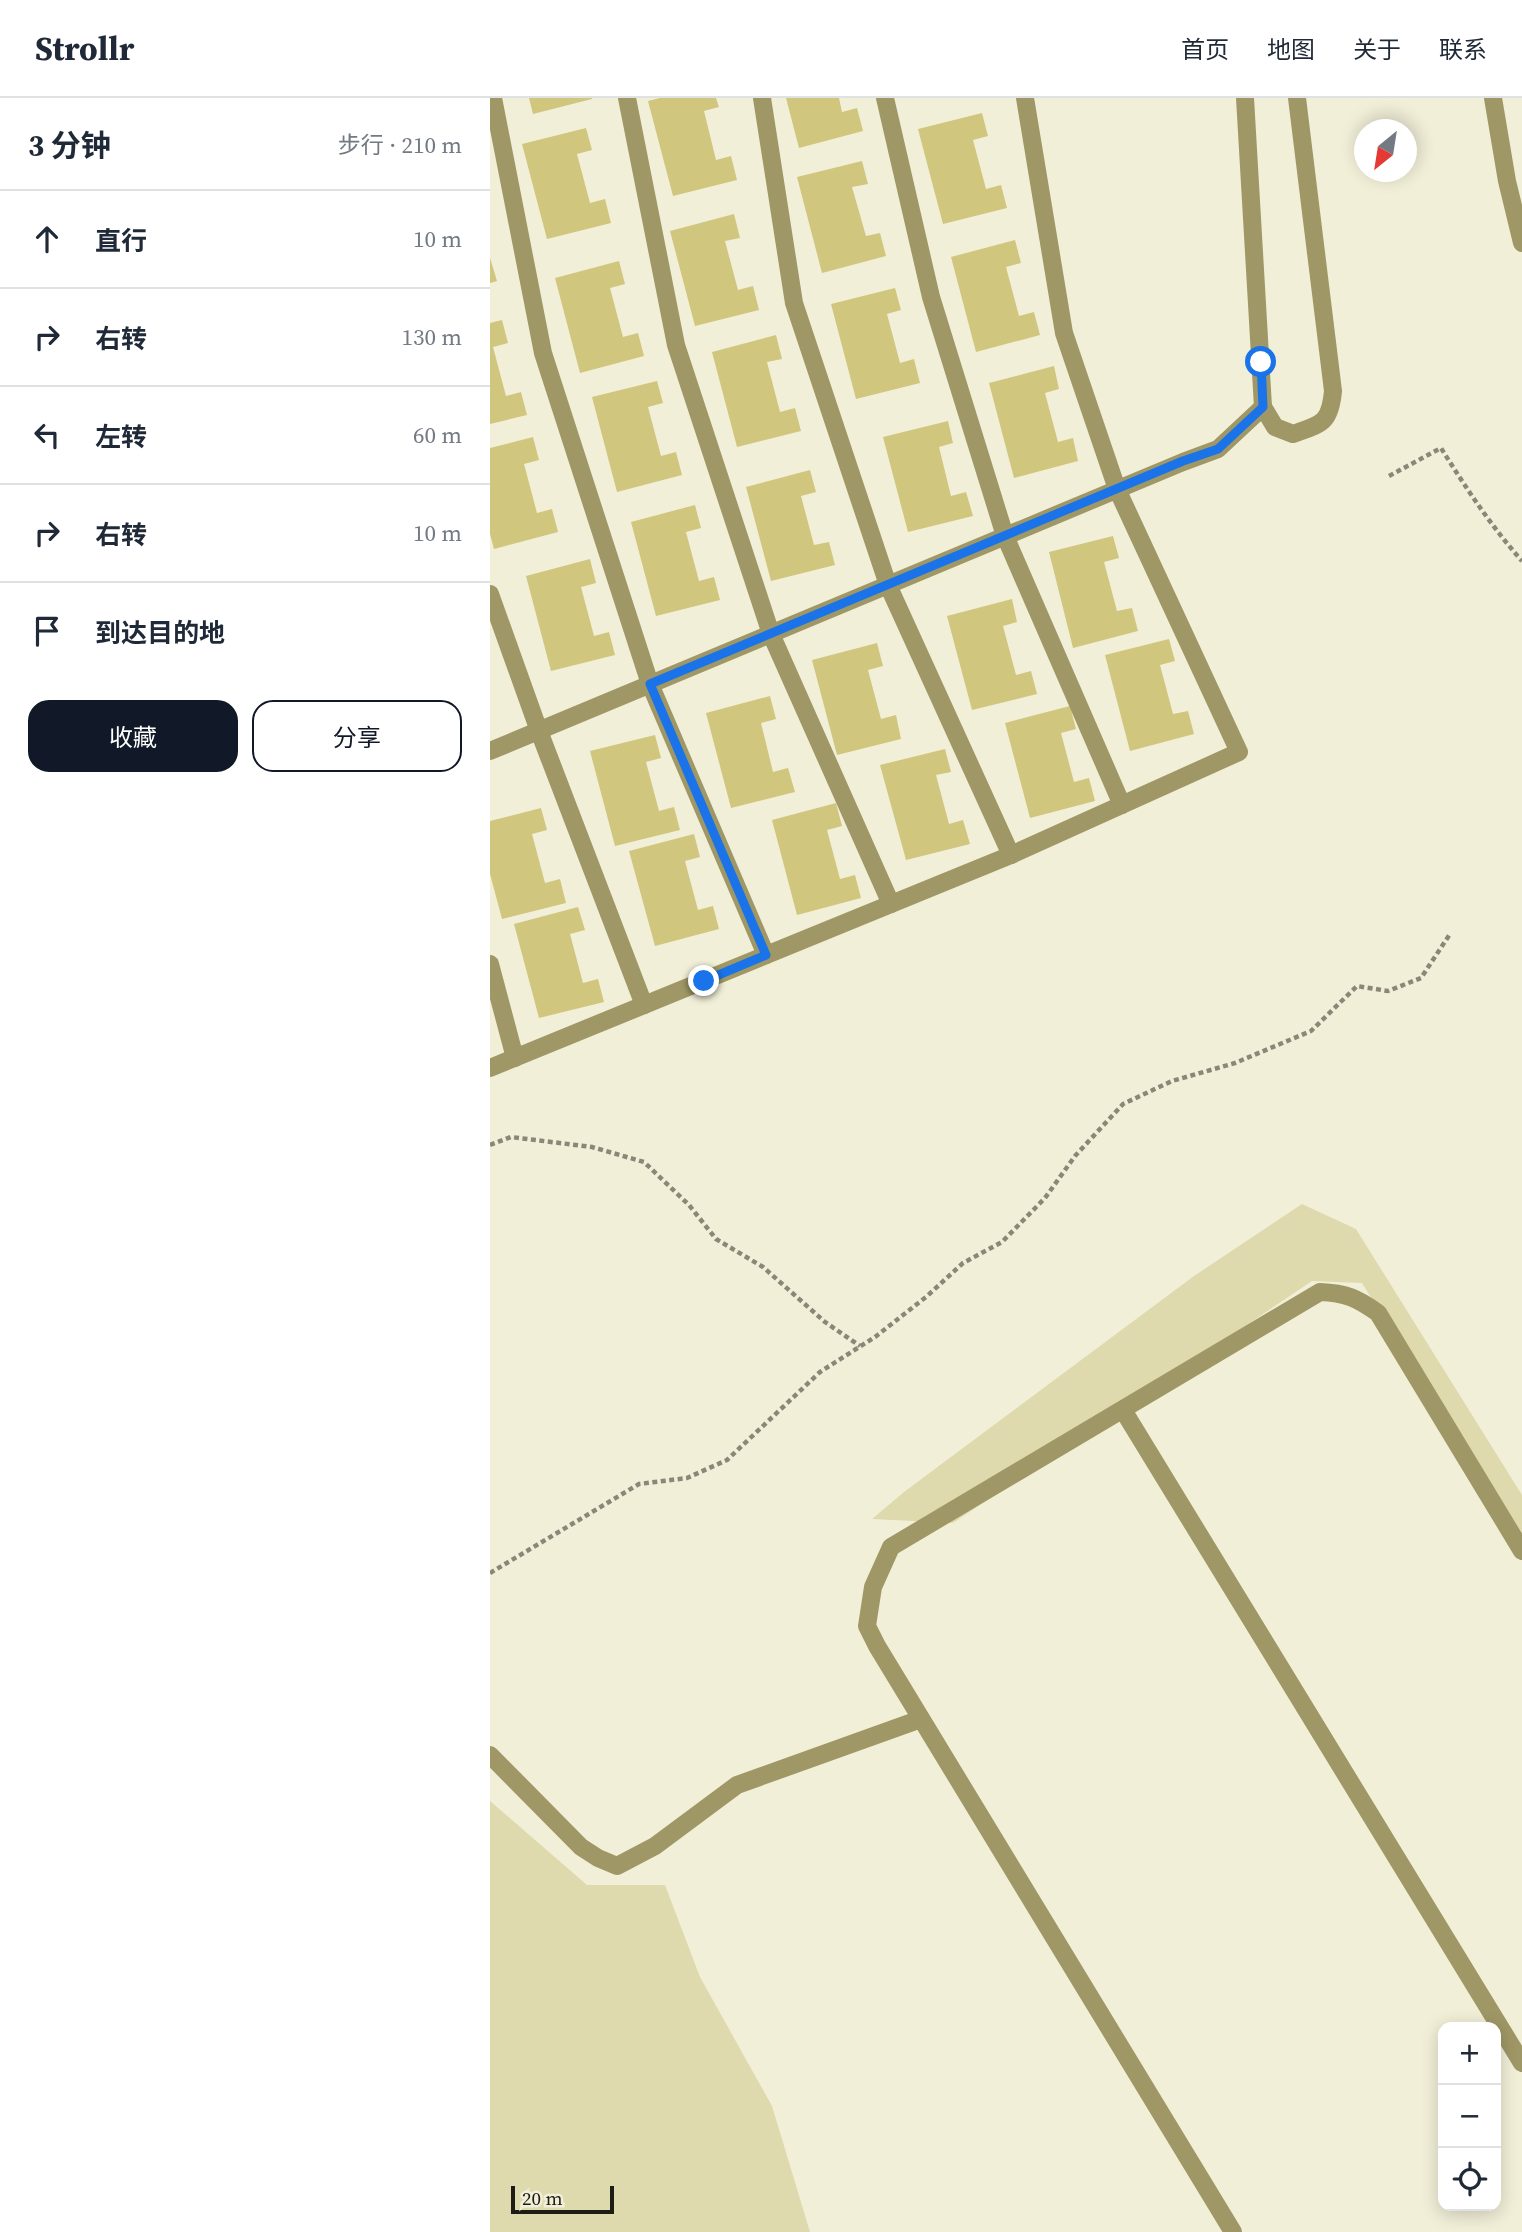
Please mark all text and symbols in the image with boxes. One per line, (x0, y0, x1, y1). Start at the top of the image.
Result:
text: Strollr (35, 26, 134, 71)
text: 首页 (1181, 33, 1229, 66)
text: 地图 (1267, 33, 1315, 66)
text: 关于 (1353, 33, 1401, 66)
text: 联系 (1439, 33, 1487, 66)
north arrow (1354, 119, 1417, 182)
text: 3 分钟 (28, 125, 111, 166)
text: 步行 · 210 m (338, 129, 462, 161)
icon: ahead (28, 220, 66, 258)
text: 直行 (95, 223, 147, 259)
text: 10 m (413, 223, 462, 255)
icon: right (28, 318, 66, 356)
text: 右转 (95, 321, 147, 357)
text: 130 m (401, 321, 462, 353)
route start (1245, 346, 1276, 377)
icon: left (28, 416, 66, 454)
text: 左转 (95, 419, 147, 455)
text: 60 m (413, 419, 462, 451)
icon: right (28, 514, 66, 552)
text: 右转 (95, 517, 147, 553)
text: 10 m (413, 517, 462, 549)
icon: arrive (28, 612, 66, 650)
text: 到达目的地 (95, 615, 225, 651)
button: 收藏 (28, 700, 238, 772)
button: 分享 (252, 700, 462, 772)
route end (688, 965, 719, 996)
map controls (1438, 2022, 1501, 2211)
button: + (1438, 2022, 1501, 2085)
button: − (1438, 2085, 1501, 2148)
button: locate (1438, 2148, 1501, 2211)
scale bar (511, 2183, 614, 2215)
text: 20 m (522, 2185, 563, 2211)

